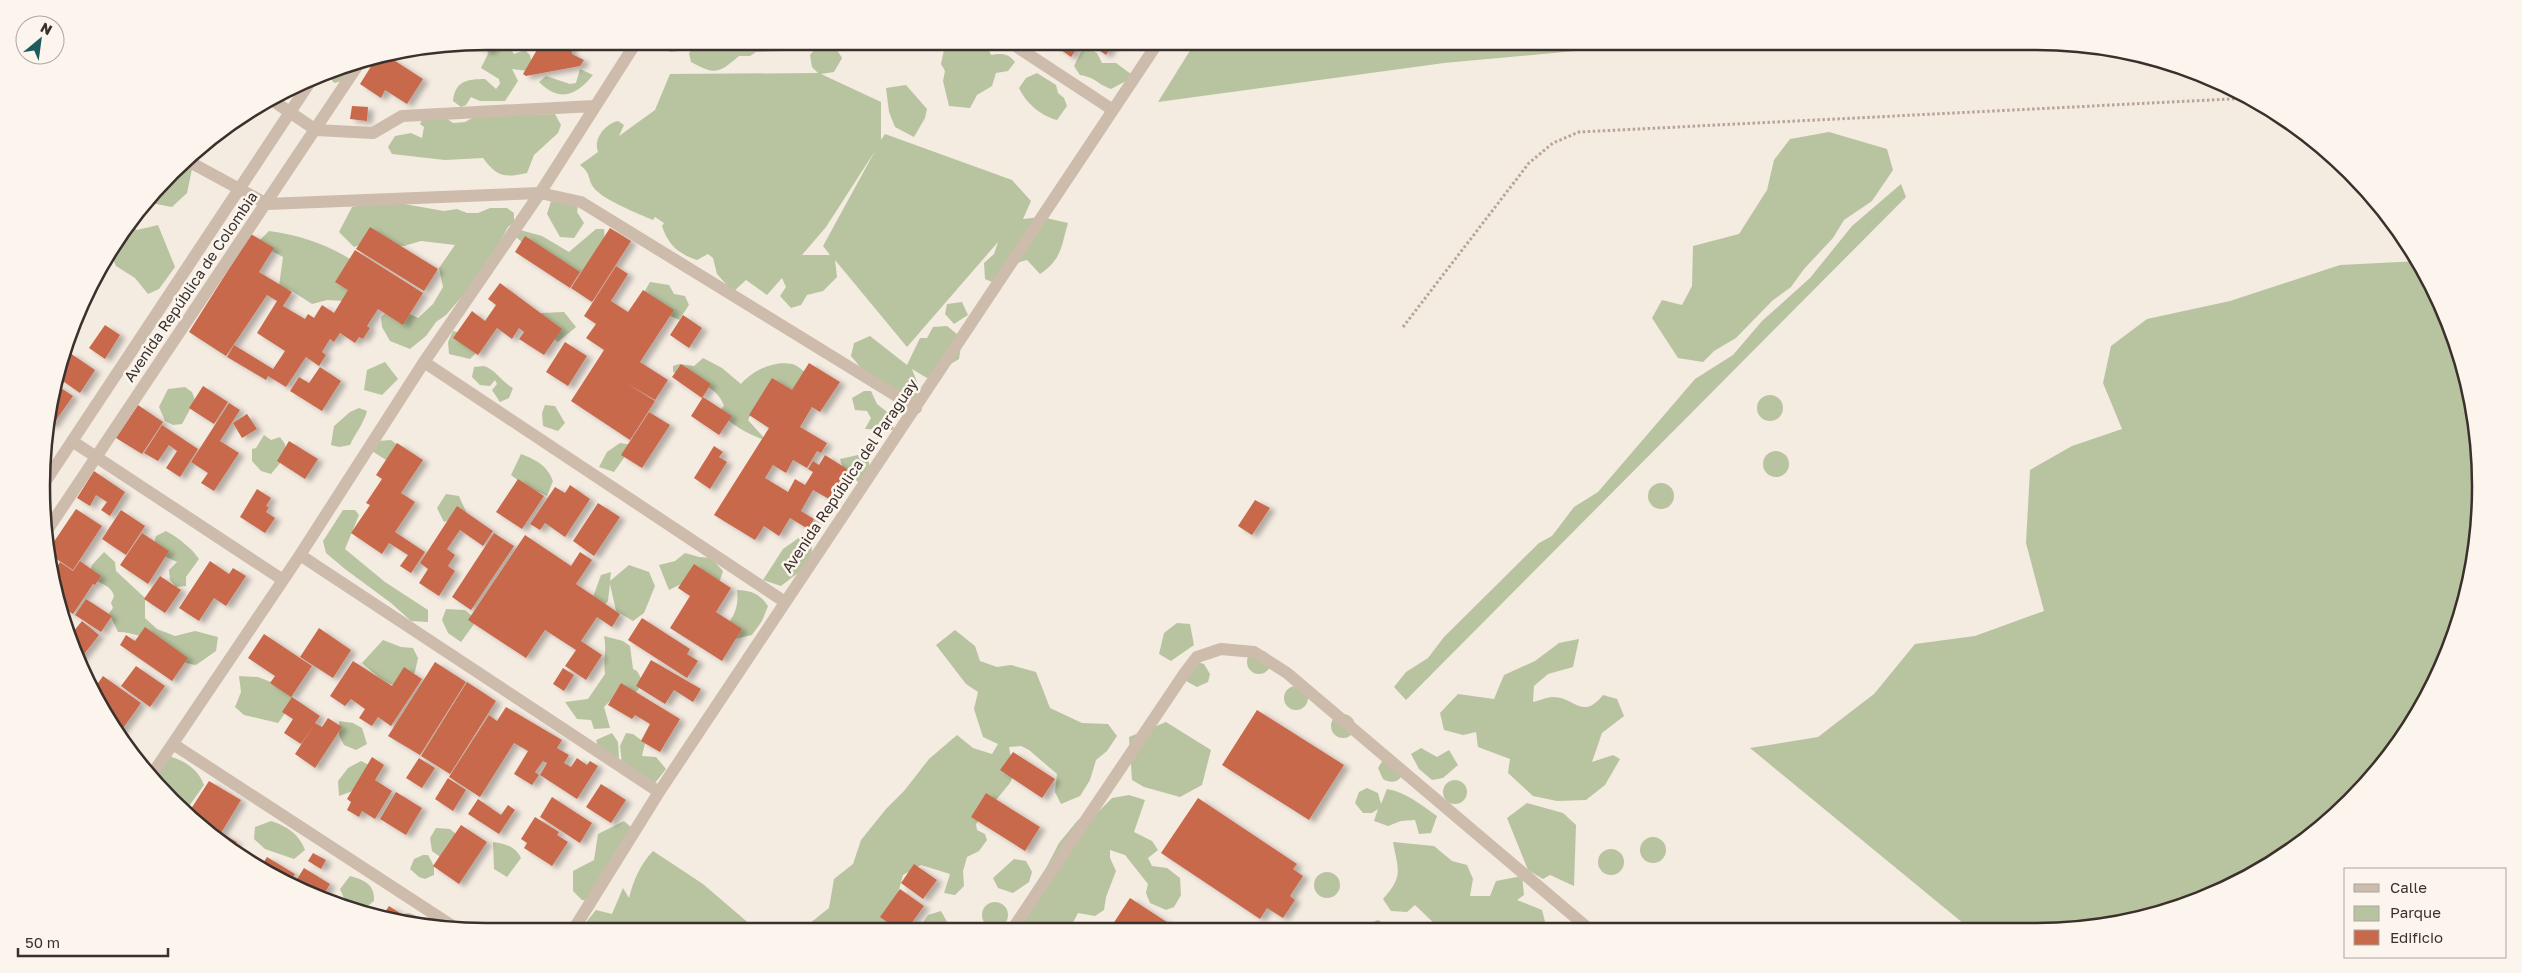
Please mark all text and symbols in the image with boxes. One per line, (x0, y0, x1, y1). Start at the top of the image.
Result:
north arrow (15, 15, 65, 65)
text: N (38, 18, 55, 38)
street label: Avenida República de Colombia (120, 188, 261, 385)
street label: Avenida República del Paraguay (777, 375, 921, 576)
legend (2344, 868, 2507, 958)
text: Calle (2390, 878, 2427, 896)
text: Parque (2390, 903, 2441, 921)
scale bar (18, 926, 168, 958)
text: Edificio (2390, 928, 2443, 946)
text: 50 m (25, 933, 60, 951)

